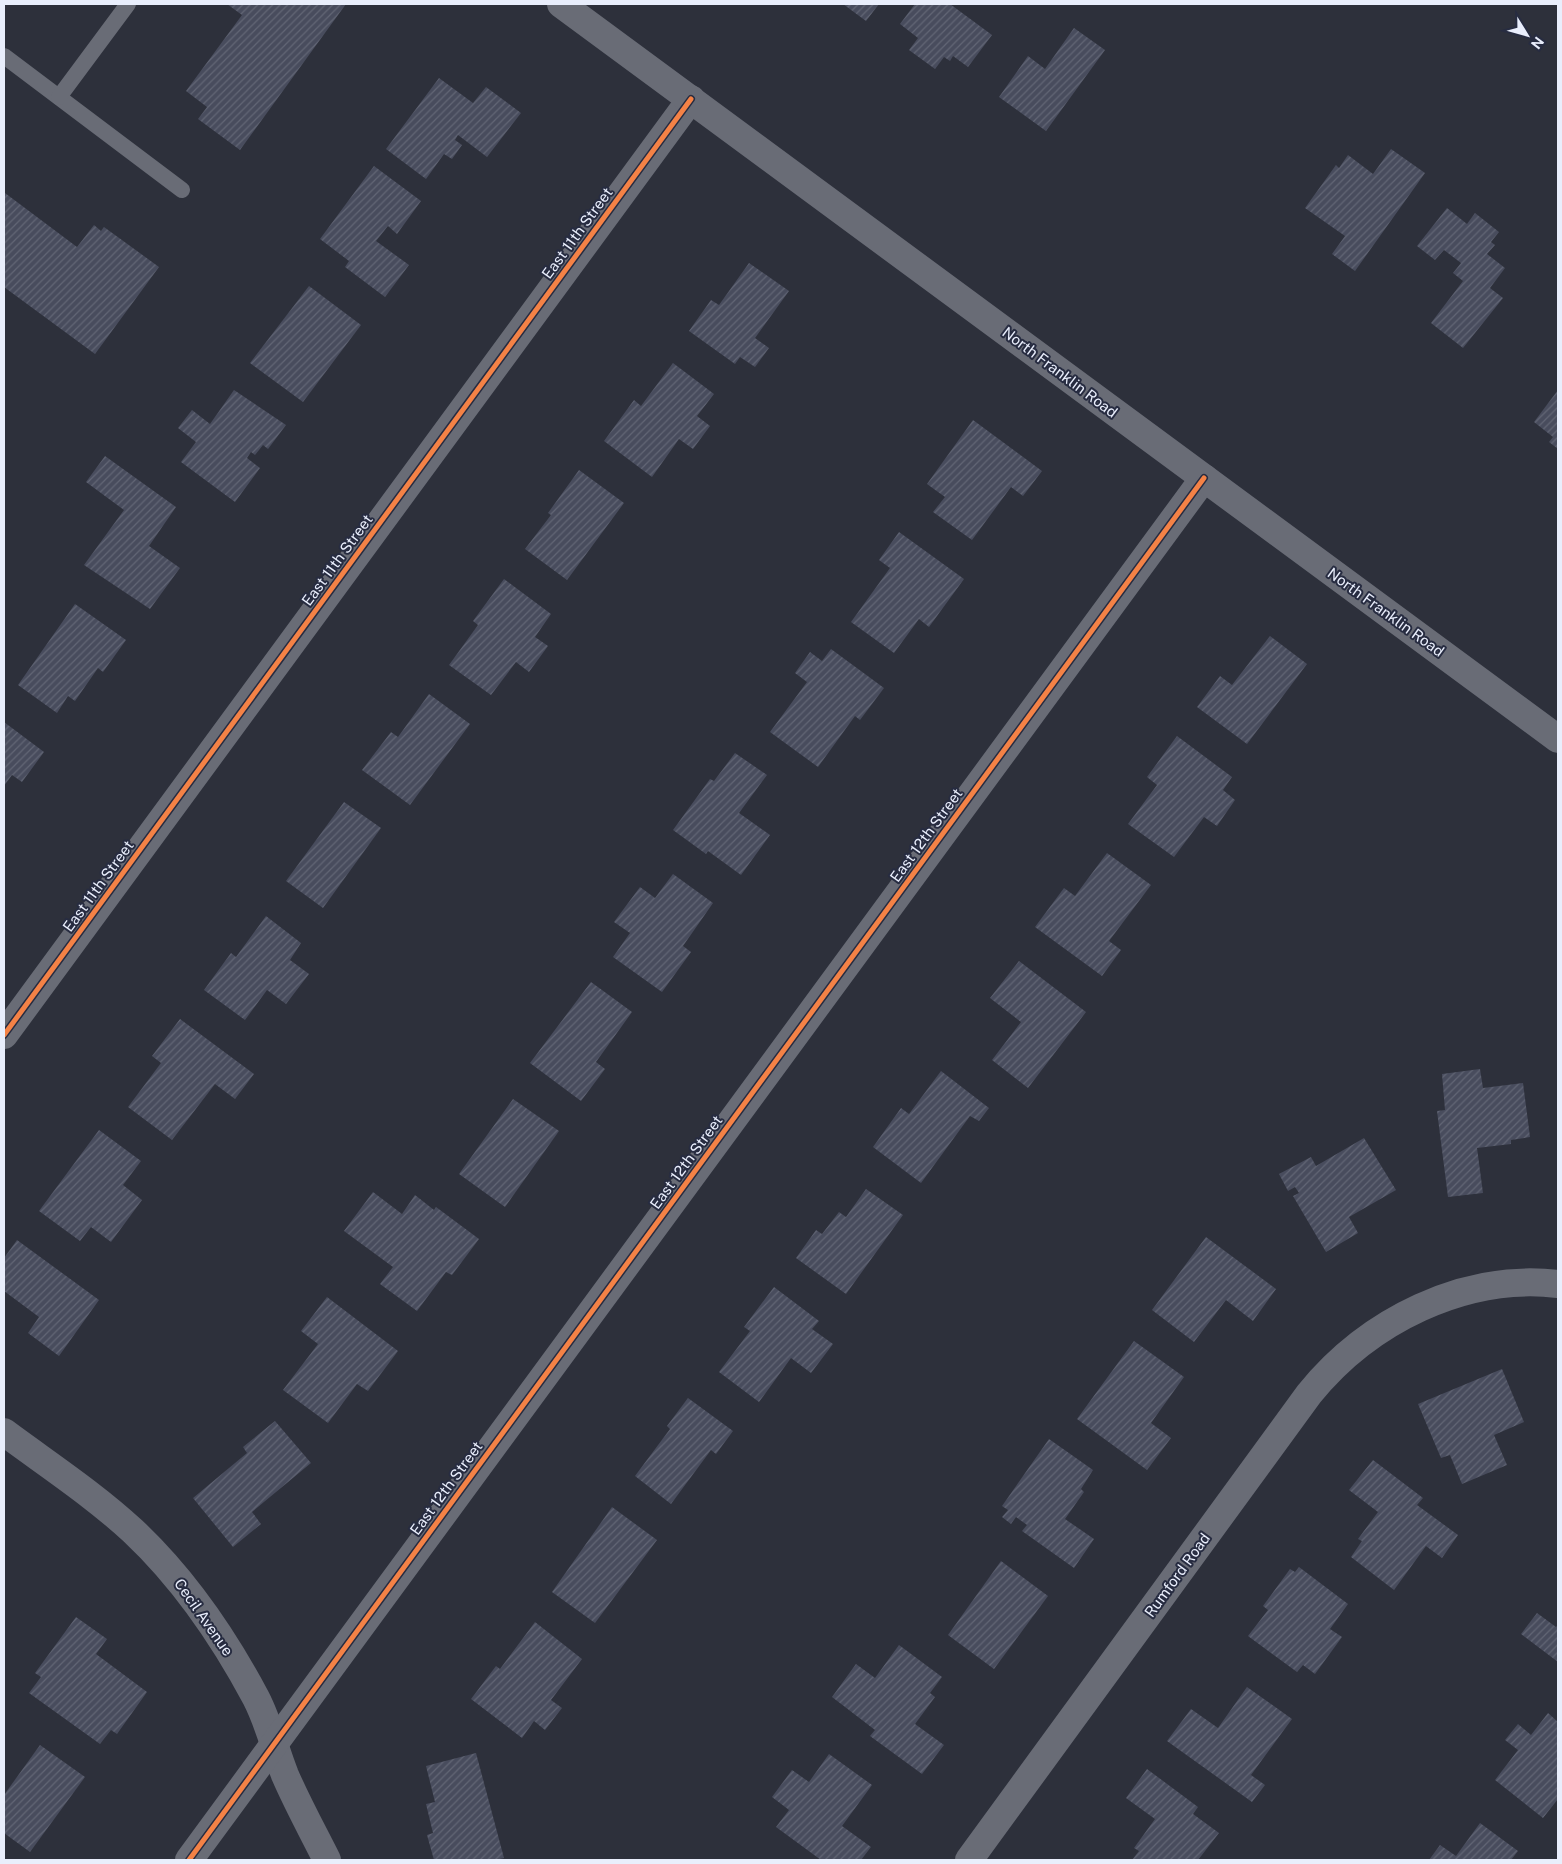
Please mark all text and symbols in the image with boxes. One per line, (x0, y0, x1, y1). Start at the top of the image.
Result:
north arrow (1502, 10, 1552, 60)
text: N (1528, 34, 1547, 52)
street label: East 11th Street (538, 184, 616, 282)
street label: North Franklin Road (999, 323, 1121, 421)
street label: East 11th Street (298, 511, 376, 609)
street label: North Franklin Road (1325, 564, 1447, 660)
street label: East 12th Street (886, 785, 966, 885)
street label: East 11th Street (59, 837, 137, 935)
street label: East 12th Street (646, 1112, 726, 1212)
street label: East 12th Street (406, 1438, 486, 1538)
street label: Rumford Road (1141, 1530, 1213, 1620)
street label: Cecil Avenue (171, 1575, 237, 1659)

